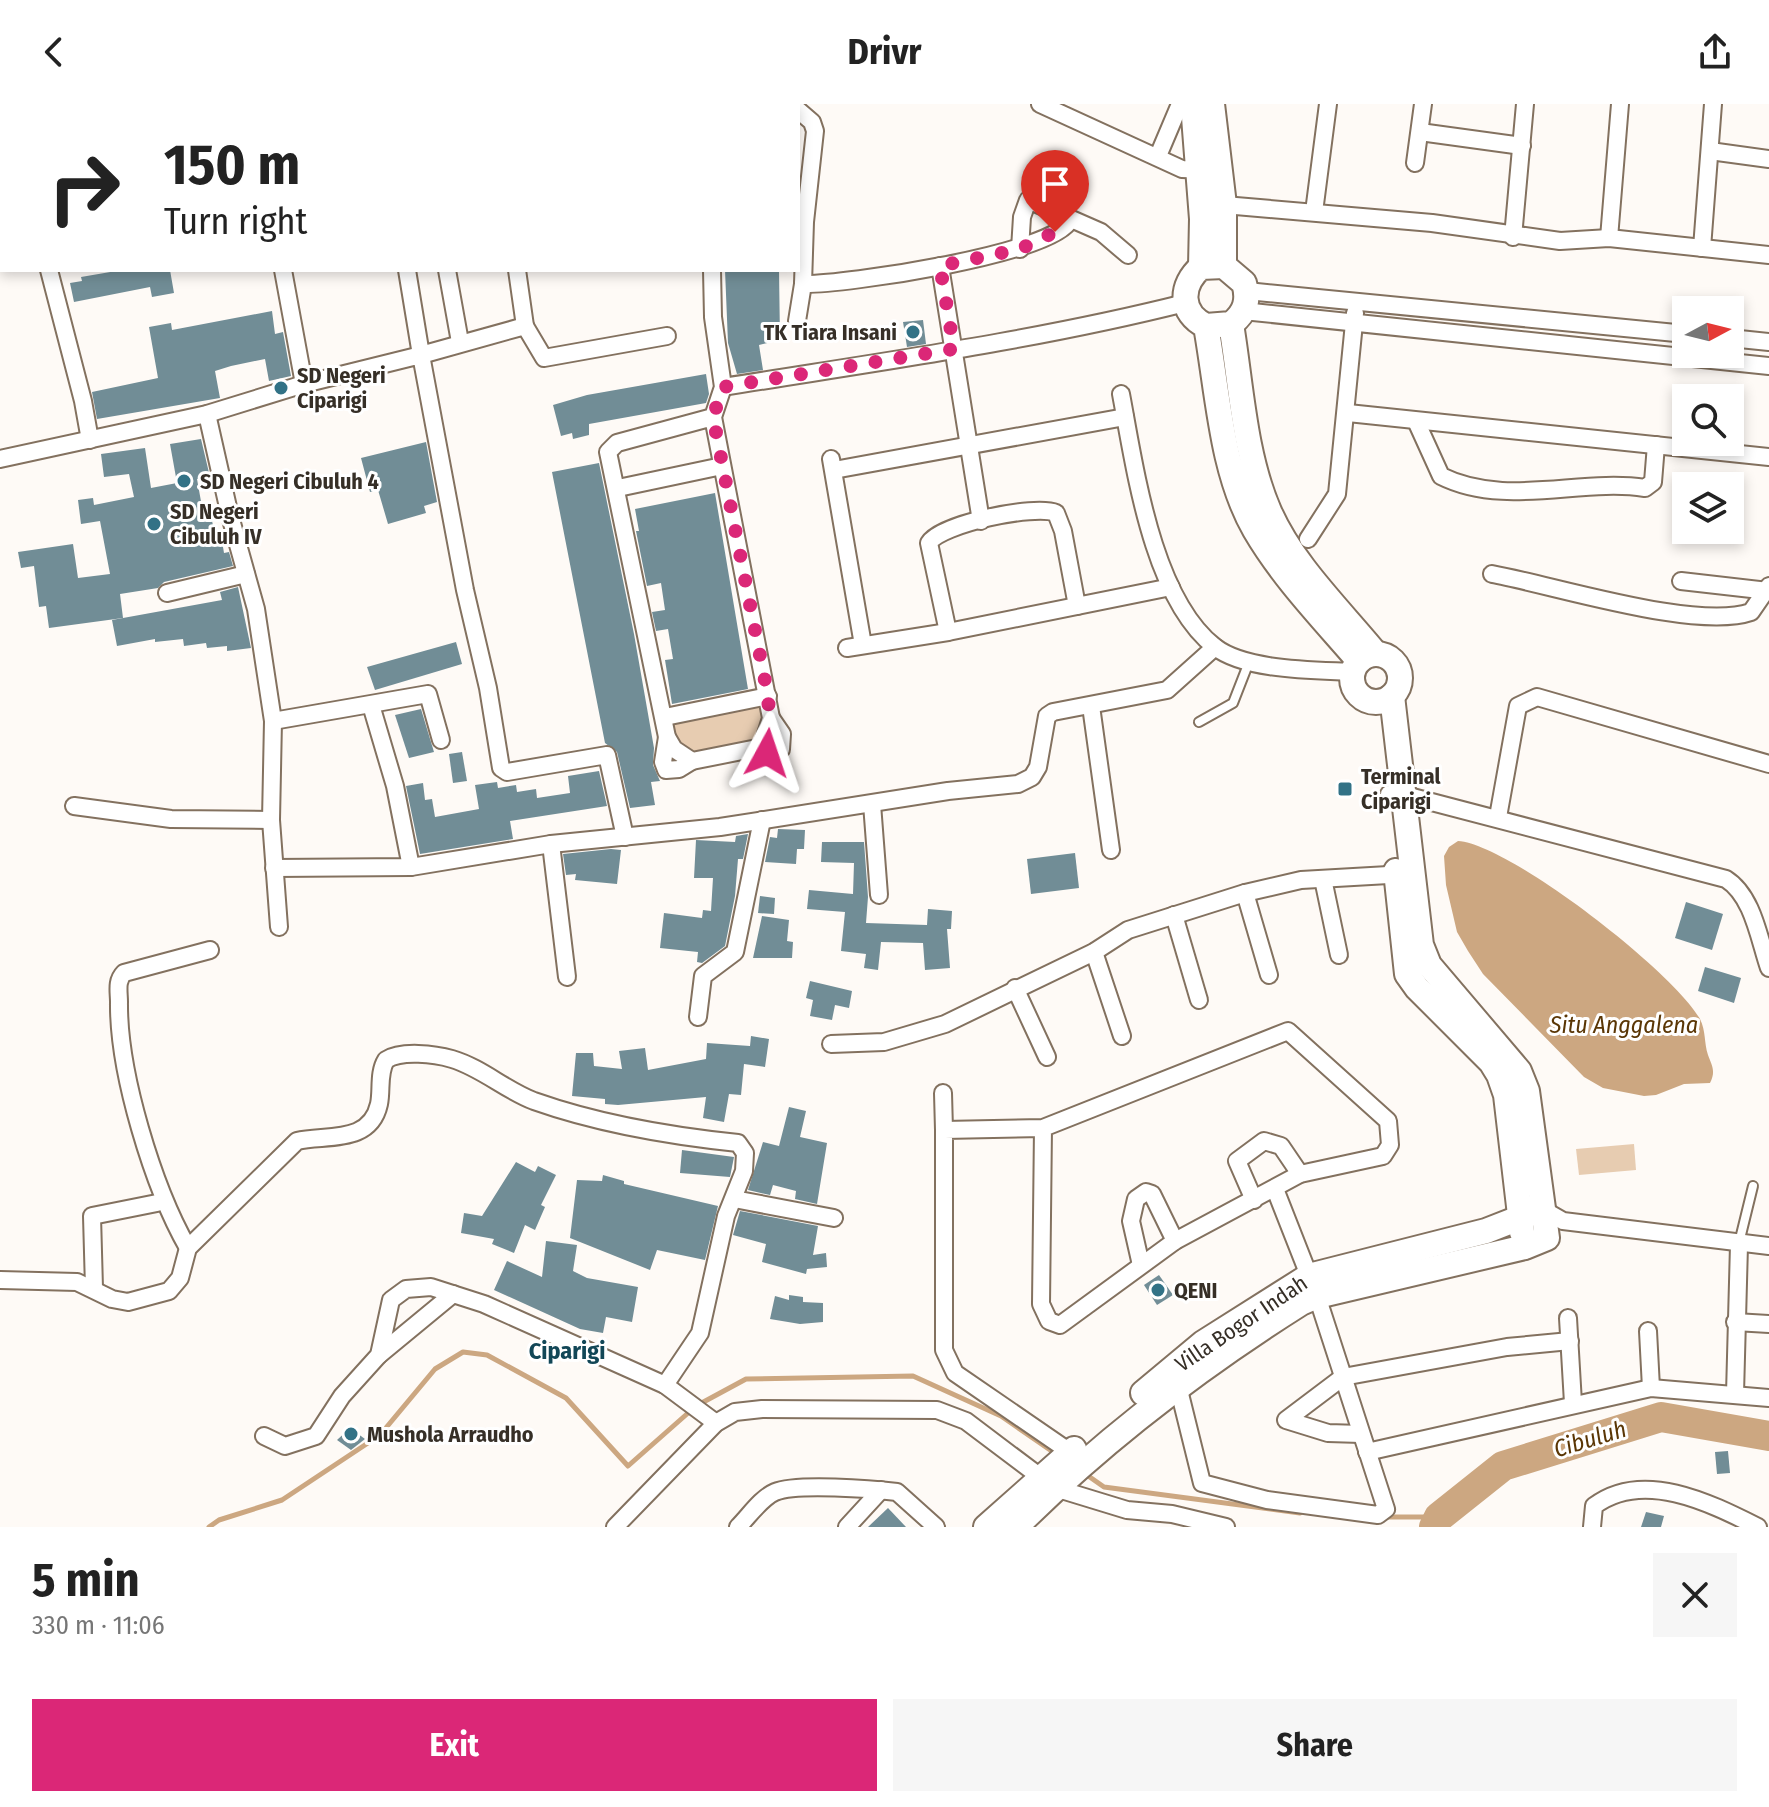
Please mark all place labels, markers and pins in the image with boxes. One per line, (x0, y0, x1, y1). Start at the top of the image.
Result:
pin (1021, 150, 1089, 232)
place label: TK Tiara Insani (763, 319, 897, 346)
marker: TK Tiara Insani (904, 323, 922, 341)
place label: SD Negeri Ciparigi (297, 362, 386, 414)
marker: SD Negeri Ciparigi (272, 379, 290, 397)
place label: SD Negeri Cibuluh 4 (200, 468, 379, 495)
marker: SD Negeri Cibuluh 4 (175, 472, 193, 490)
place label: SD Negeri Cibuluh IV (170, 498, 262, 550)
marker: SD Negeri Cibuluh IV (145, 515, 163, 533)
place label: Terminal Ciparigi (1361, 763, 1442, 815)
marker: Terminal Ciparigi (1336, 780, 1354, 798)
place label: QENI (1174, 1277, 1217, 1304)
marker: QENI (1149, 1281, 1167, 1299)
place label: Mushola Arraudho (367, 1421, 534, 1448)
marker: Mushola Arraudho (342, 1425, 360, 1443)

